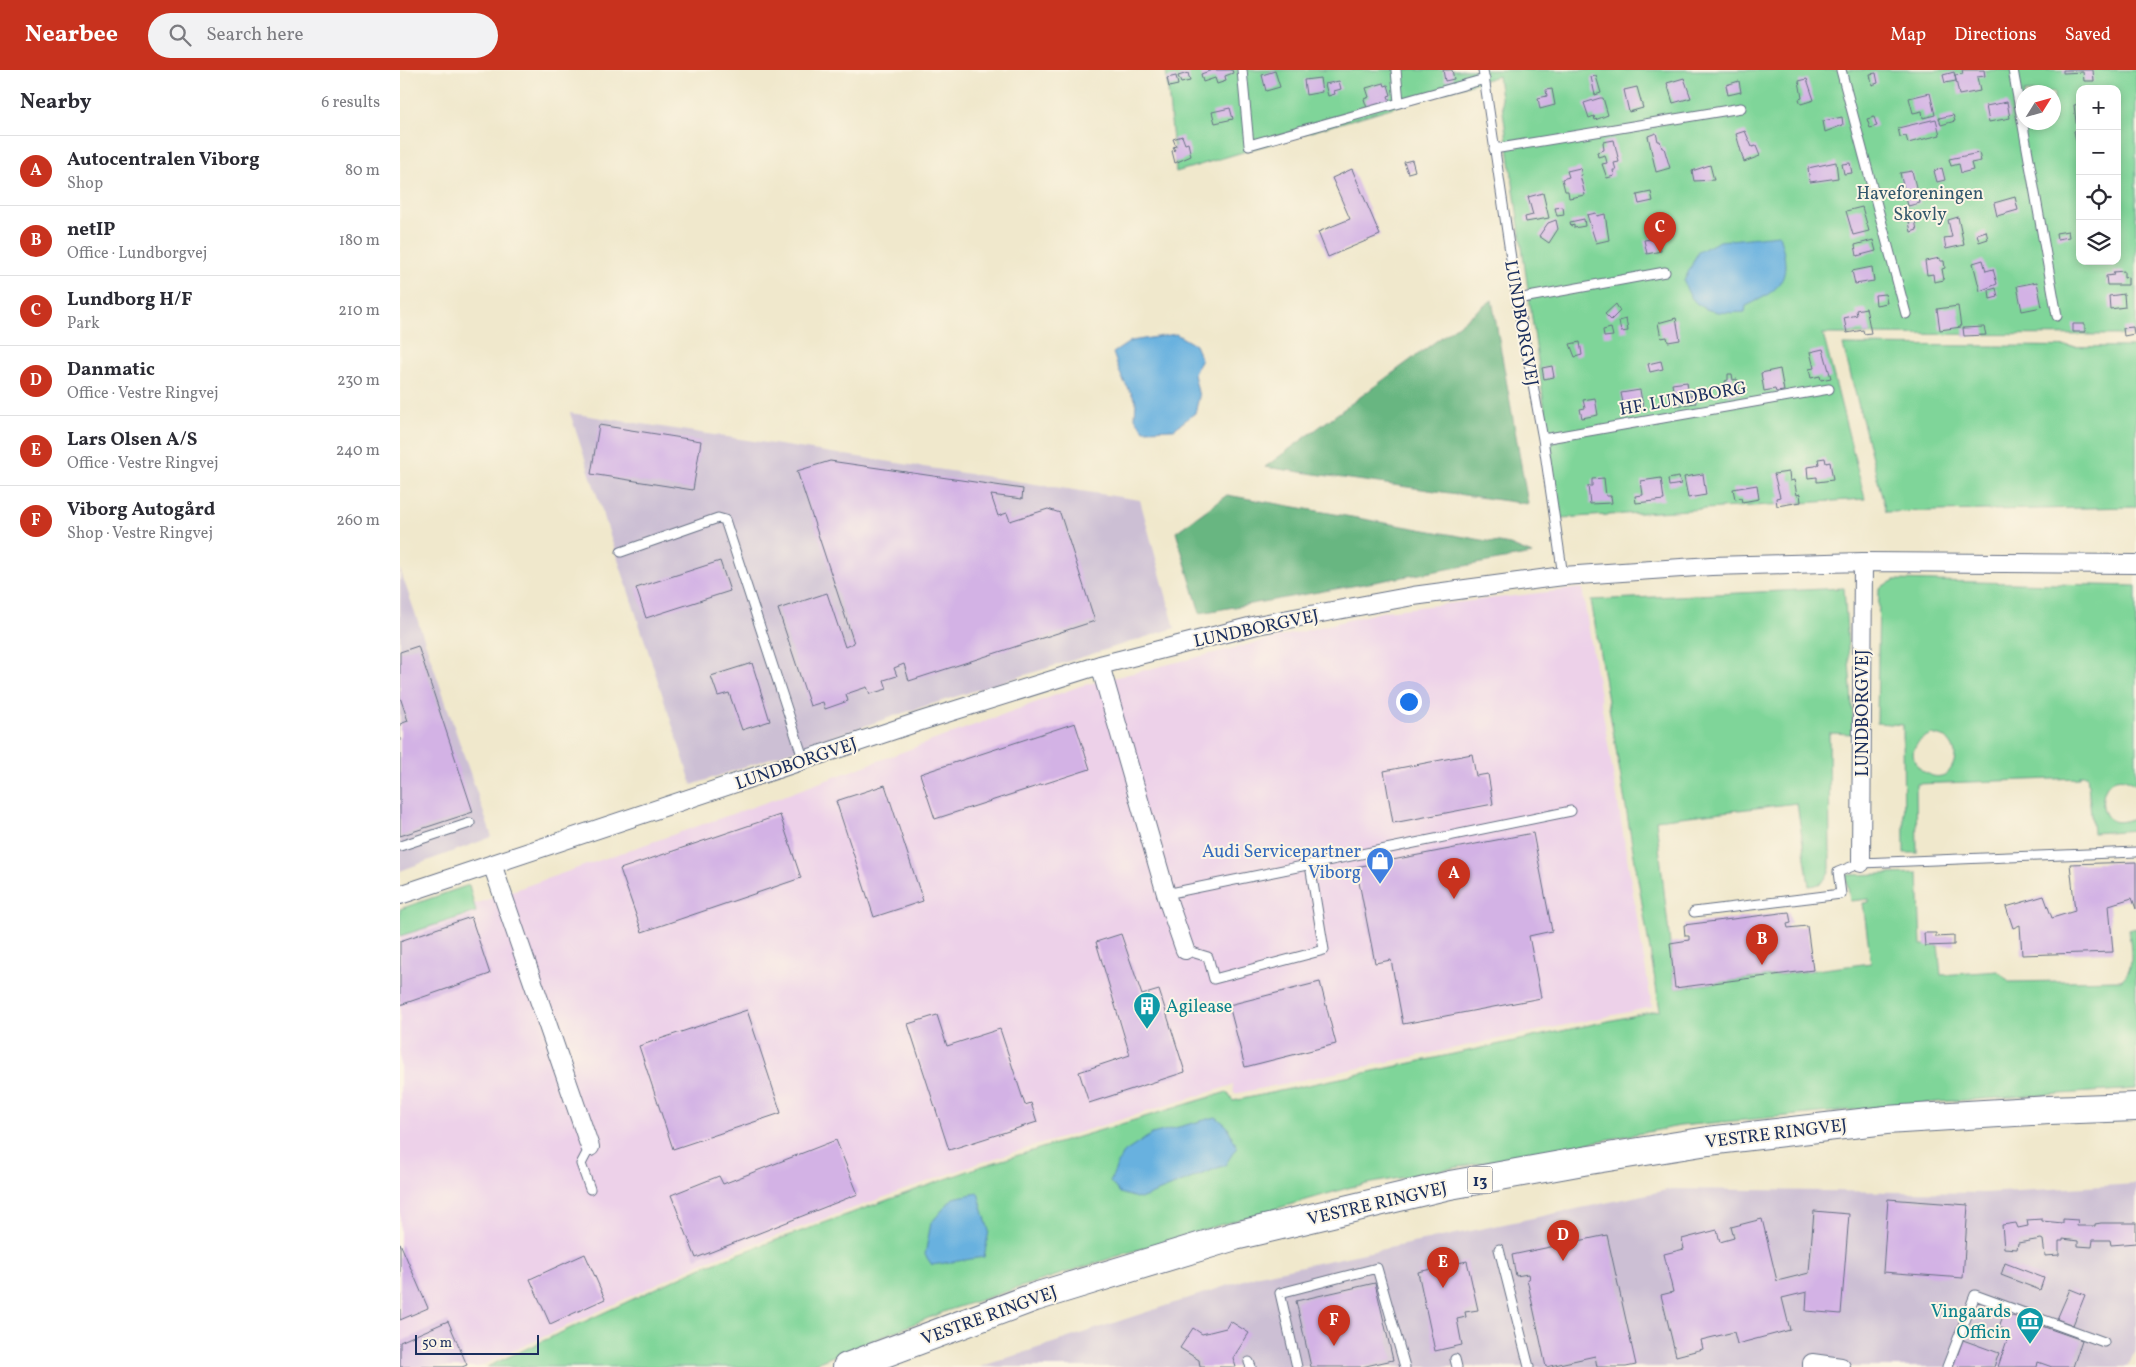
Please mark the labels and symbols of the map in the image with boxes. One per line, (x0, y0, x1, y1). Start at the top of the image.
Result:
north arrow (2016, 85, 2061, 130)
park label: Haveforeningen Skovly (1856, 182, 1984, 228)
pin: C (1644, 212, 1676, 253)
street label: LUNDBORGVEJ (1497, 258, 1544, 388)
street label: HF. LUNDBORG (1618, 376, 1749, 423)
street label: LUNDBORGVEJ (1191, 604, 1321, 655)
street label: LUNDBORGVEJ (1851, 649, 1876, 777)
your location (1396, 689, 1422, 715)
street label: LUNDBORGVEJ (732, 732, 861, 797)
place label: Audi Servicepartner Viborg (1202, 840, 1361, 886)
shop icon: Audi Servicepartner Viborg (1365, 846, 1395, 885)
pin: A (1438, 858, 1470, 899)
pin: B (1746, 924, 1778, 965)
building icon: Agilease (1132, 991, 1162, 1030)
place label: Agilease (1166, 995, 1232, 1020)
street label: VESTRE RINGVEJ (1704, 1113, 1849, 1156)
road number: 13 (1468, 1166, 1492, 1194)
street label: VESTRE RINGVEJ (1305, 1176, 1450, 1233)
pin: D (1547, 1220, 1579, 1261)
pin: E (1427, 1247, 1459, 1288)
street label: VESTRE RINGVEJ (918, 1280, 1061, 1353)
place label: Vingaards Officin (1931, 1300, 2011, 1346)
pin: F (1318, 1305, 1350, 1346)
museum icon: Vingaards Officin (2015, 1306, 2045, 1345)
scale bar (415, 1332, 539, 1355)

